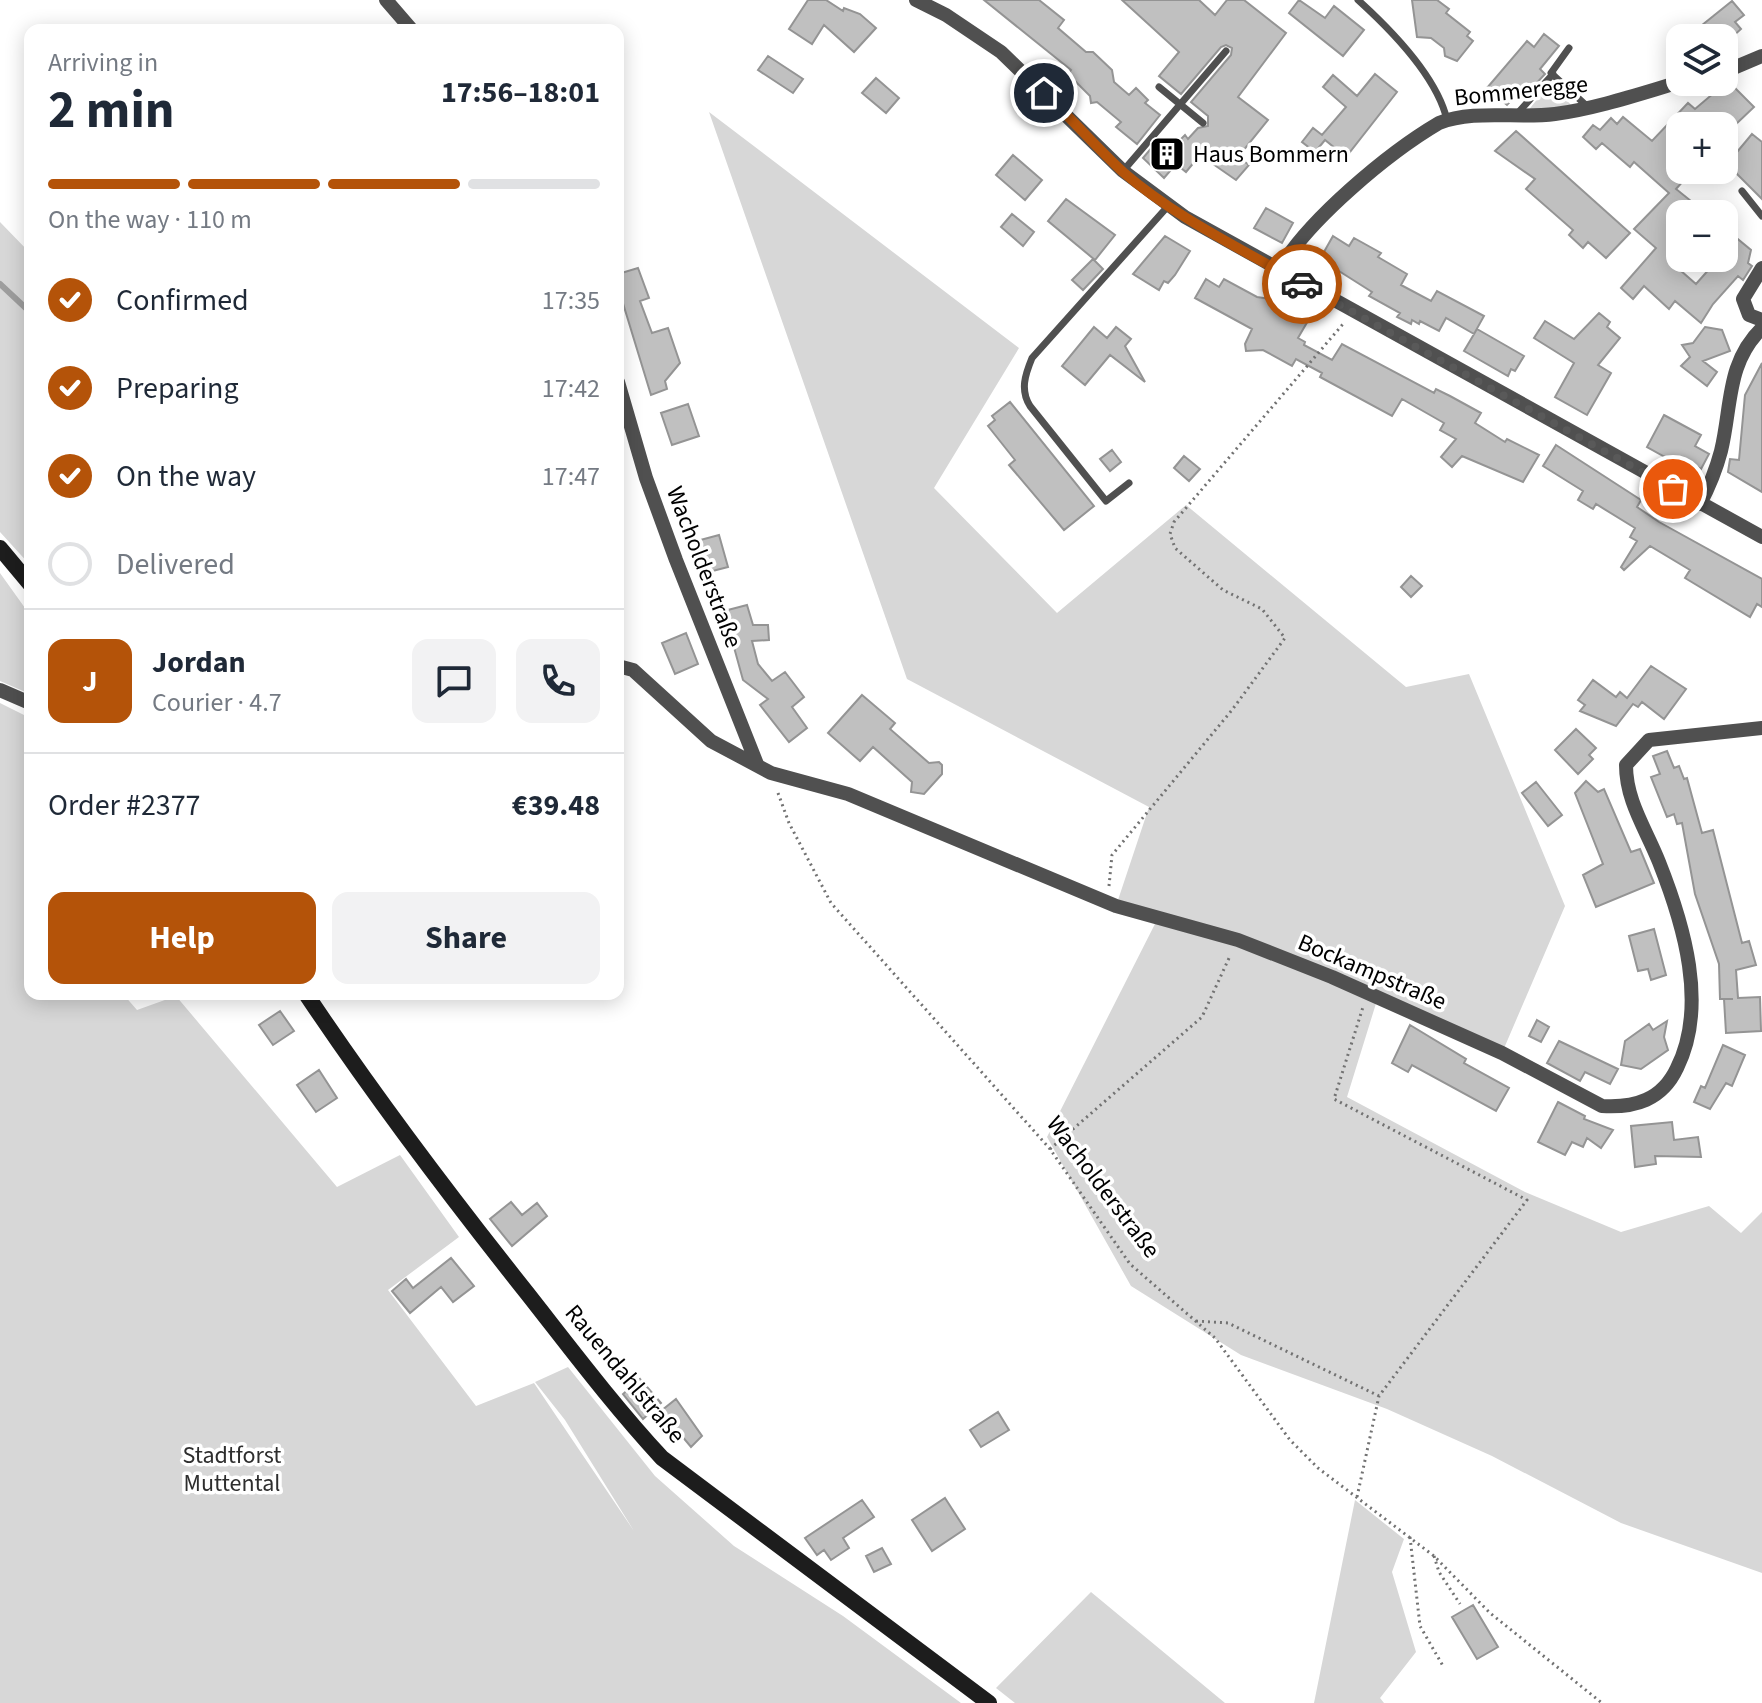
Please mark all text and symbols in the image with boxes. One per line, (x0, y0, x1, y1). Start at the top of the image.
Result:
map controls (1666, 24, 1738, 272)
button: layers (1666, 24, 1738, 96)
text: Arriving in (48, 44, 158, 81)
pin (1010, 59, 1078, 127)
street label: Bommeregge (1452, 67, 1590, 115)
text: 17:56–18:01 (441, 71, 600, 114)
icon: home (1022, 71, 1066, 115)
text: 2 min (48, 74, 175, 148)
button: + (1666, 112, 1738, 184)
building icon: Haus Bommern (1148, 135, 1186, 173)
place label: Haus Bommern (1193, 137, 1349, 172)
button: − (1666, 200, 1738, 272)
text: On the way · 110 m (48, 201, 252, 238)
courier (1262, 244, 1342, 324)
icon: car (1280, 262, 1324, 306)
icon: check (48, 278, 92, 322)
text: Confirmed (116, 279, 249, 322)
text: 17:35 (542, 282, 600, 319)
icon: check (48, 366, 92, 410)
text: Preparing (116, 367, 239, 410)
text: 17:42 (542, 370, 600, 407)
icon: check (48, 454, 92, 498)
text: On the way (116, 455, 256, 498)
pin (1639, 455, 1707, 523)
text: 17:47 (542, 458, 600, 495)
icon: bag (1651, 467, 1695, 511)
street label: Wacholderstraße (657, 481, 751, 653)
text: Delivered (116, 543, 235, 586)
button: chat (412, 639, 496, 723)
button: phone (516, 639, 600, 723)
text: Jordan (152, 641, 246, 684)
text: J (82, 660, 98, 703)
text: Courier · 4.7 (152, 684, 282, 721)
text: Order #2377 (48, 784, 201, 827)
text: €39.48 (512, 784, 600, 827)
button: Help (48, 892, 316, 984)
button: Share (332, 892, 600, 984)
street label: Bockampstraße (1292, 925, 1452, 1019)
street label: Wacholderstraße (1038, 1108, 1168, 1266)
street label: Rauendahlstraße (556, 1297, 694, 1451)
park label: Stadtforst Muttental (183, 1438, 281, 1501)

